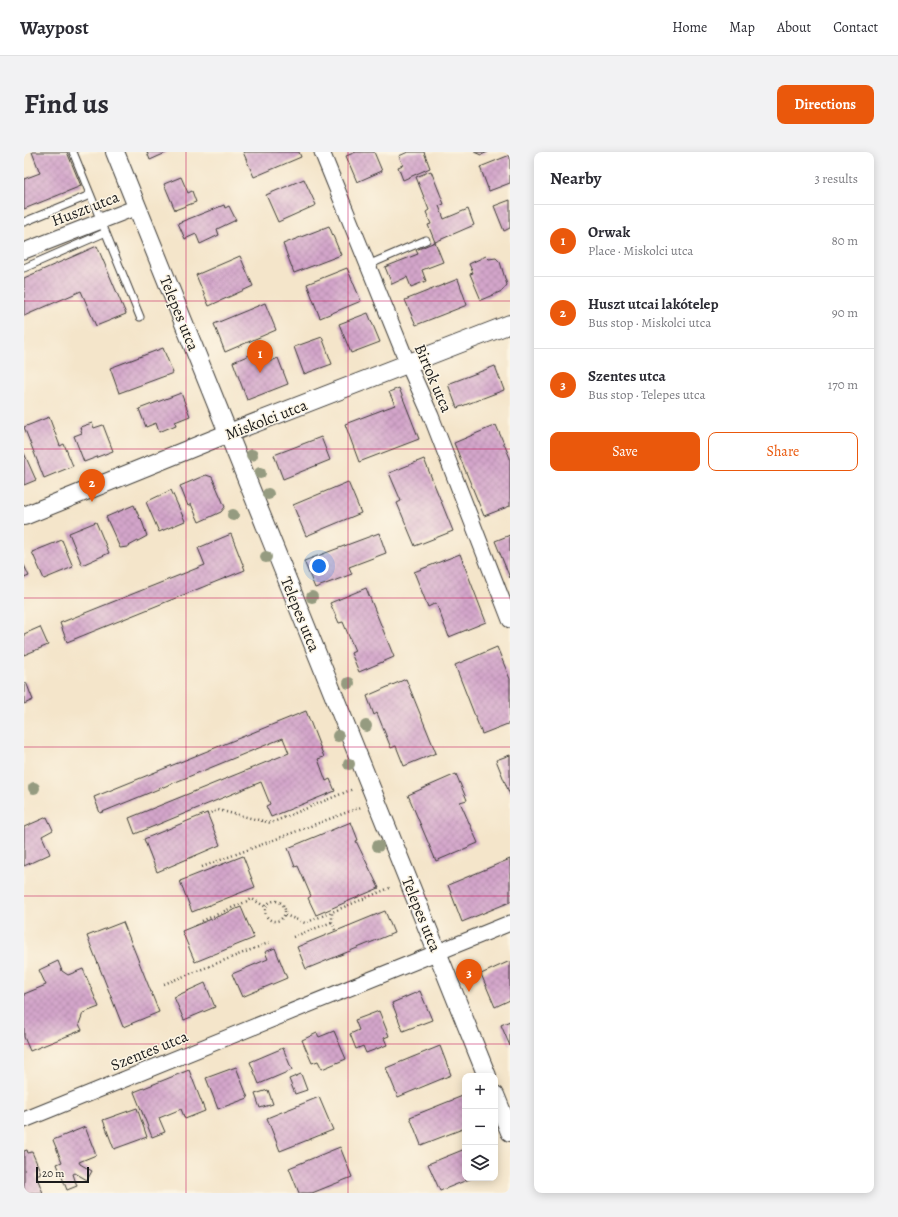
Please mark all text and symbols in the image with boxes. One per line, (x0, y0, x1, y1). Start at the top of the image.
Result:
text: Waypost (20, 15, 89, 41)
text: Home (672, 18, 707, 37)
text: Map (729, 18, 755, 37)
text: About (777, 18, 811, 37)
text: Contact (833, 18, 878, 37)
text: Find us (24, 85, 109, 123)
button: Directions (777, 85, 874, 124)
text: Nearby (550, 167, 601, 190)
text: 3 results (814, 170, 858, 187)
street label: Huszt utca (48, 186, 123, 232)
text: Orwak (588, 222, 630, 242)
text: 1 (561, 232, 565, 249)
text: 80 m (831, 232, 858, 249)
text: Place · Miskolci utca (588, 242, 693, 259)
street label: Telepes utca (154, 273, 204, 355)
text: Huszt utcai lakótelep (588, 294, 719, 314)
text: 2 (560, 304, 566, 321)
text: 90 m (832, 304, 858, 321)
text: Bus stop · Miskolci utca (588, 314, 711, 331)
pin: 1 (247, 340, 273, 373)
street label: Birtok utca (409, 341, 458, 417)
text: Szentes utca (588, 366, 666, 386)
text: 3 (560, 376, 566, 393)
text: 170 m (828, 376, 858, 393)
text: Bus stop · Telepes utca (588, 386, 706, 403)
street label: Miskolci utca (222, 394, 311, 446)
button: Save (550, 432, 700, 471)
button: Share (708, 432, 858, 471)
pin: 2 (79, 469, 105, 502)
your location (309, 556, 329, 576)
street label: Telepes utca (275, 574, 325, 656)
street label: Telepes utca (396, 874, 446, 956)
pin: 3 (456, 959, 482, 992)
street label: Szentes utca (107, 1025, 192, 1076)
map controls (462, 1073, 498, 1181)
button: + (462, 1073, 498, 1109)
button: − (462, 1109, 498, 1145)
button: layers (462, 1145, 498, 1181)
scale bar (36, 1165, 89, 1184)
text: 20 m (42, 1166, 64, 1181)

